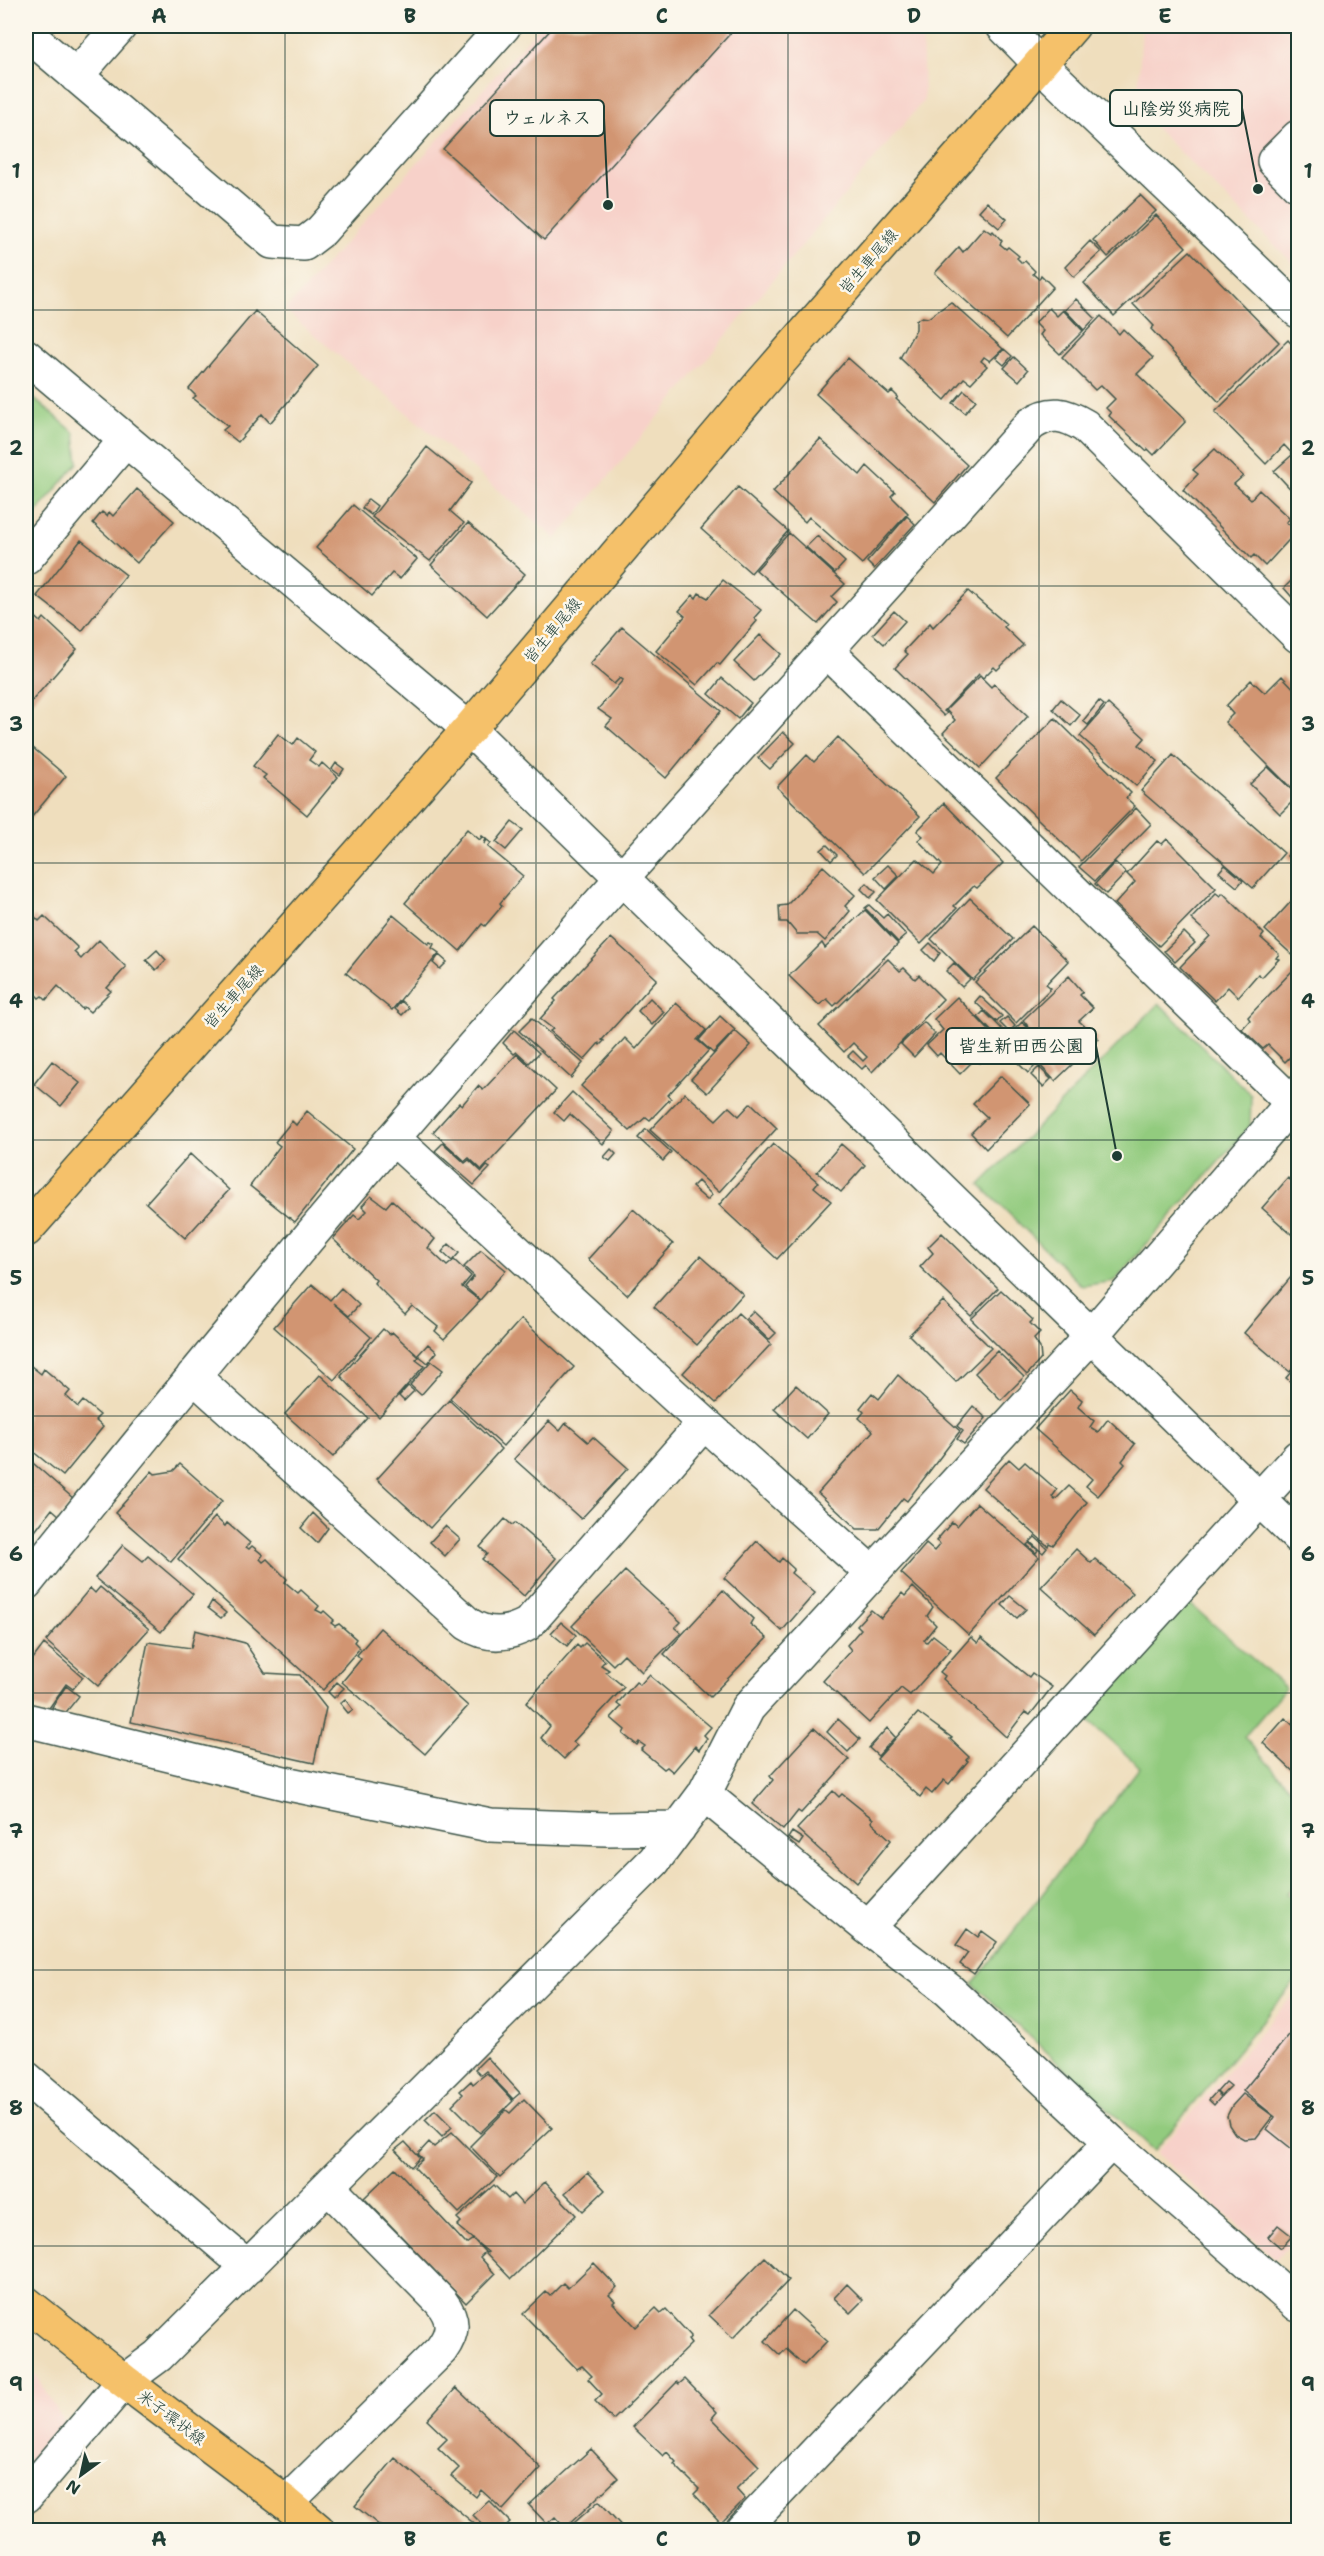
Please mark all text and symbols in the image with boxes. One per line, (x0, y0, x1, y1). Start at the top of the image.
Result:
text: A (151, 3, 167, 29)
text: B (404, 3, 416, 29)
text: C (656, 3, 668, 29)
text: D (907, 3, 921, 29)
text: E (1158, 3, 1172, 29)
callout: 山陰労災病院 (1110, 90, 1242, 126)
text: 山陰労災病院 (1122, 97, 1230, 121)
callout: ウェルネス (490, 100, 604, 136)
text: ウェルネス (503, 106, 591, 130)
text: 1 (11, 158, 21, 184)
text: 1 (1303, 158, 1313, 184)
street label: 皆生車尾線 (834, 224, 903, 298)
text: 2 (9, 435, 23, 461)
text: 2 (1301, 435, 1315, 461)
street label: 皆生車尾線 (519, 593, 586, 668)
text: 3 (9, 711, 23, 737)
text: 3 (1301, 711, 1315, 737)
street label: 皆生車尾線 (199, 960, 268, 1033)
text: 4 (9, 988, 23, 1014)
text: 4 (1301, 988, 1315, 1014)
callout: 皆生新田西公園 (946, 1028, 1096, 1064)
text: 皆生新田西公園 (958, 1034, 1084, 1058)
text: 5 (10, 1265, 22, 1291)
text: 5 (1302, 1265, 1314, 1291)
text: 6 (9, 1541, 23, 1567)
text: 6 (1301, 1541, 1315, 1567)
text: 7 (9, 1818, 23, 1844)
text: 7 (1301, 1818, 1315, 1844)
text: 8 (9, 2095, 23, 2121)
text: 8 (1301, 2095, 1315, 2121)
text: 9 (9, 2371, 23, 2397)
text: 9 (1301, 2371, 1315, 2397)
street label: 米子環状線 (133, 2385, 210, 2450)
north arrow (51, 2445, 111, 2505)
text: N (62, 2475, 84, 2499)
text: A (151, 2526, 167, 2552)
text: B (404, 2526, 416, 2552)
text: C (656, 2526, 668, 2552)
text: D (907, 2526, 921, 2552)
text: E (1158, 2526, 1172, 2552)

